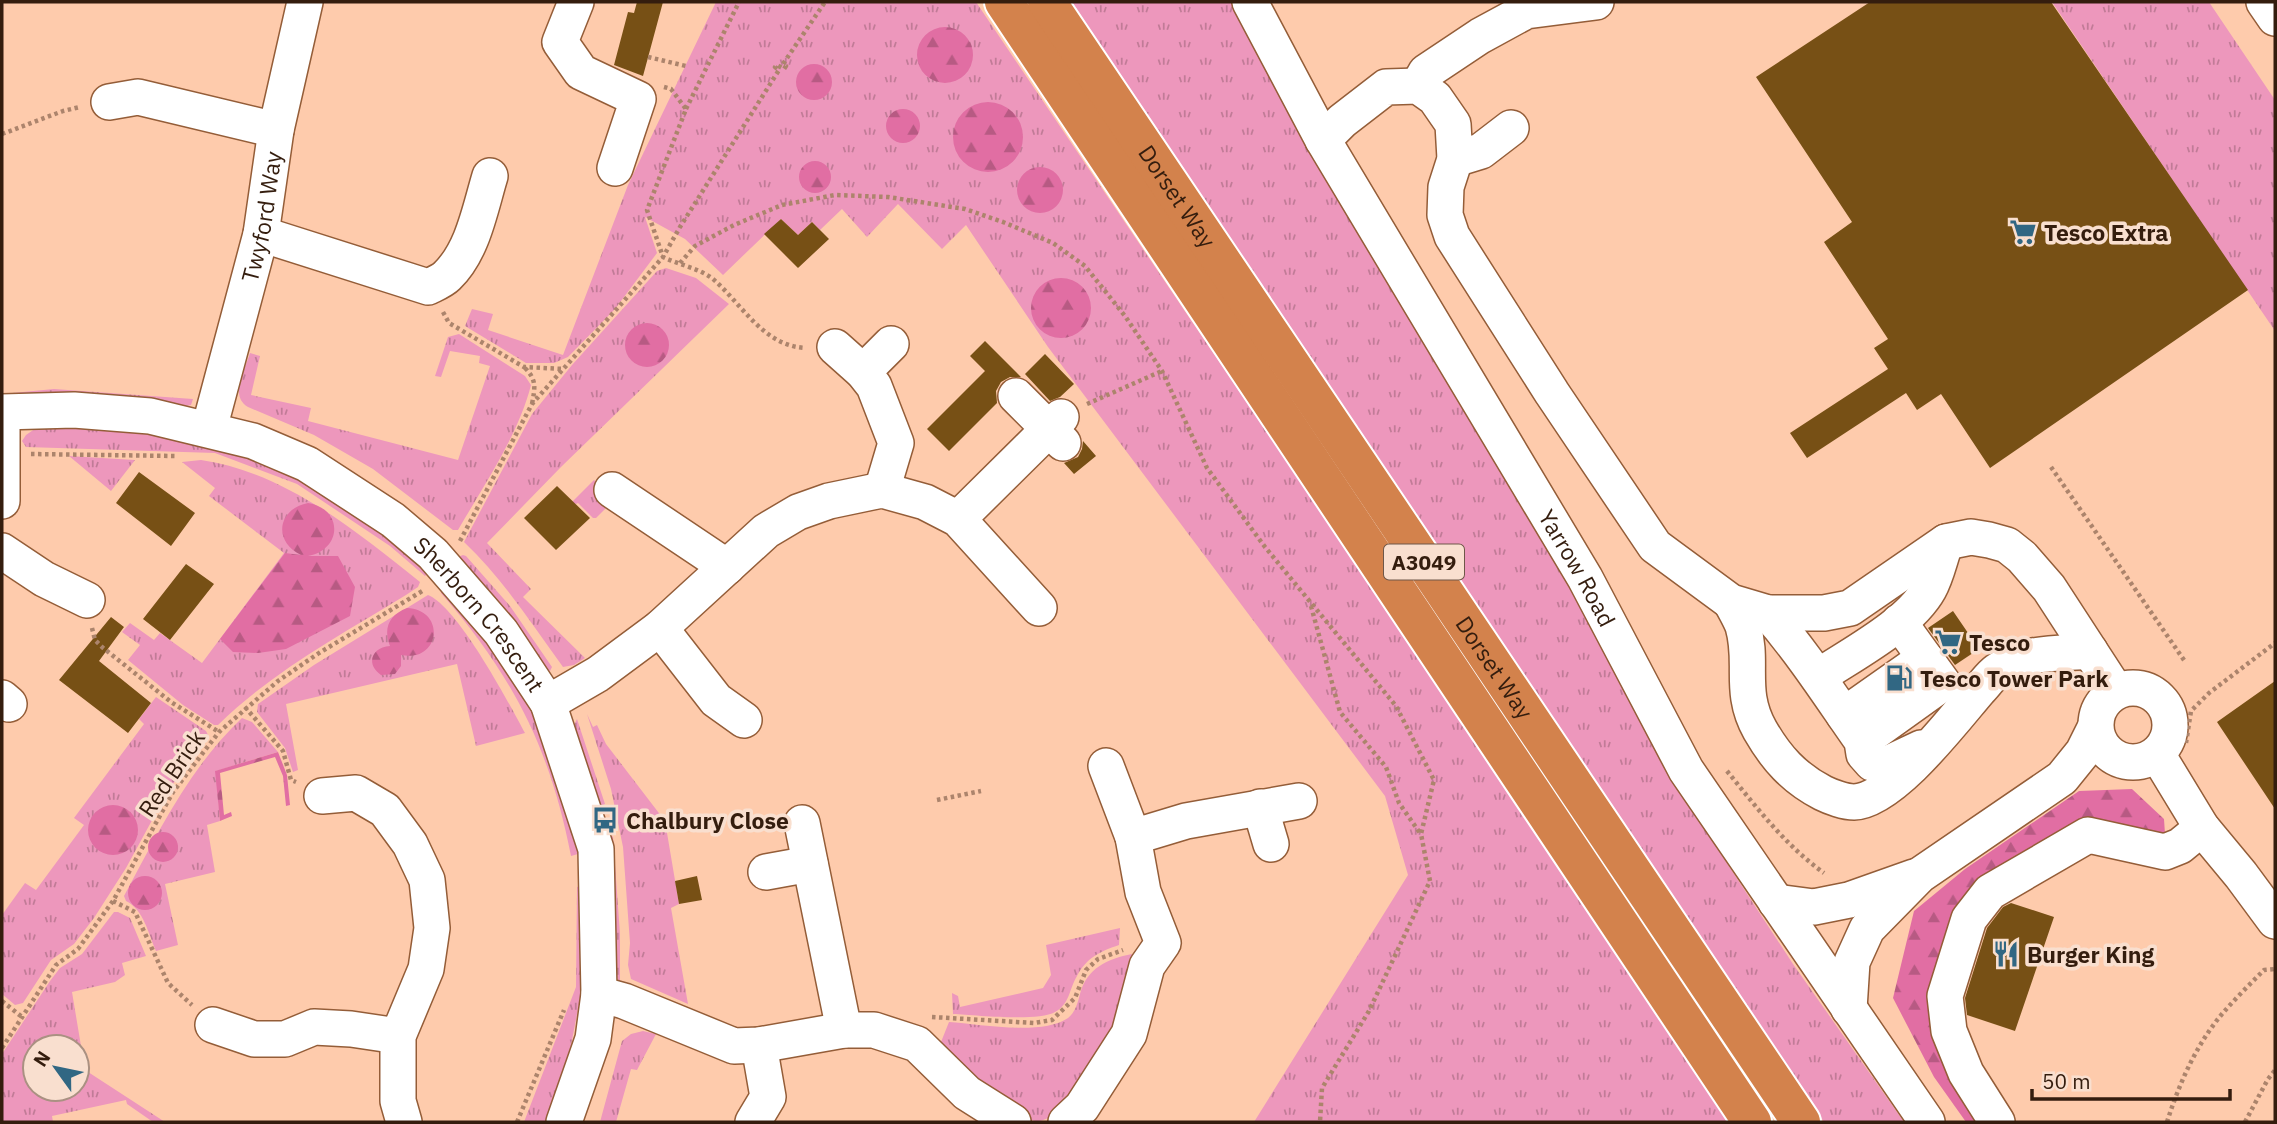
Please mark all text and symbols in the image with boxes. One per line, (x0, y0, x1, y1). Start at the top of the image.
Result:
street label: Dorset Way (1132, 139, 1223, 254)
street label: Twyford Way (234, 149, 288, 285)
supermarket icon: Tesco Extra (2008, 217, 2038, 247)
place label: Tesco Extra (2044, 217, 2168, 247)
street label: Yarrow Road (1532, 504, 1623, 632)
street label: Sherborn Crescent (408, 529, 551, 698)
road number: A3049 (1384, 544, 1464, 580)
street label: Dorset Way (1449, 610, 1541, 725)
supermarket icon: Tesco (1933, 627, 1963, 657)
place label: Tesco (1969, 627, 2030, 657)
fuel station icon: Tesco Tower Park (1884, 663, 1914, 693)
place label: Tesco Tower Park (1920, 663, 2109, 693)
street label: Red Brick (131, 724, 211, 822)
bus stop icon: Chalbury Close (590, 805, 620, 835)
place label: Chalbury Close (626, 805, 789, 835)
restaurant icon: Burger King (1991, 939, 2021, 969)
place label: Burger King (2027, 939, 2155, 969)
north arrow (21, 1033, 91, 1103)
text: N (28, 1046, 56, 1071)
scale bar (2032, 1058, 2230, 1102)
text: 50 m (2042, 1067, 2091, 1095)

